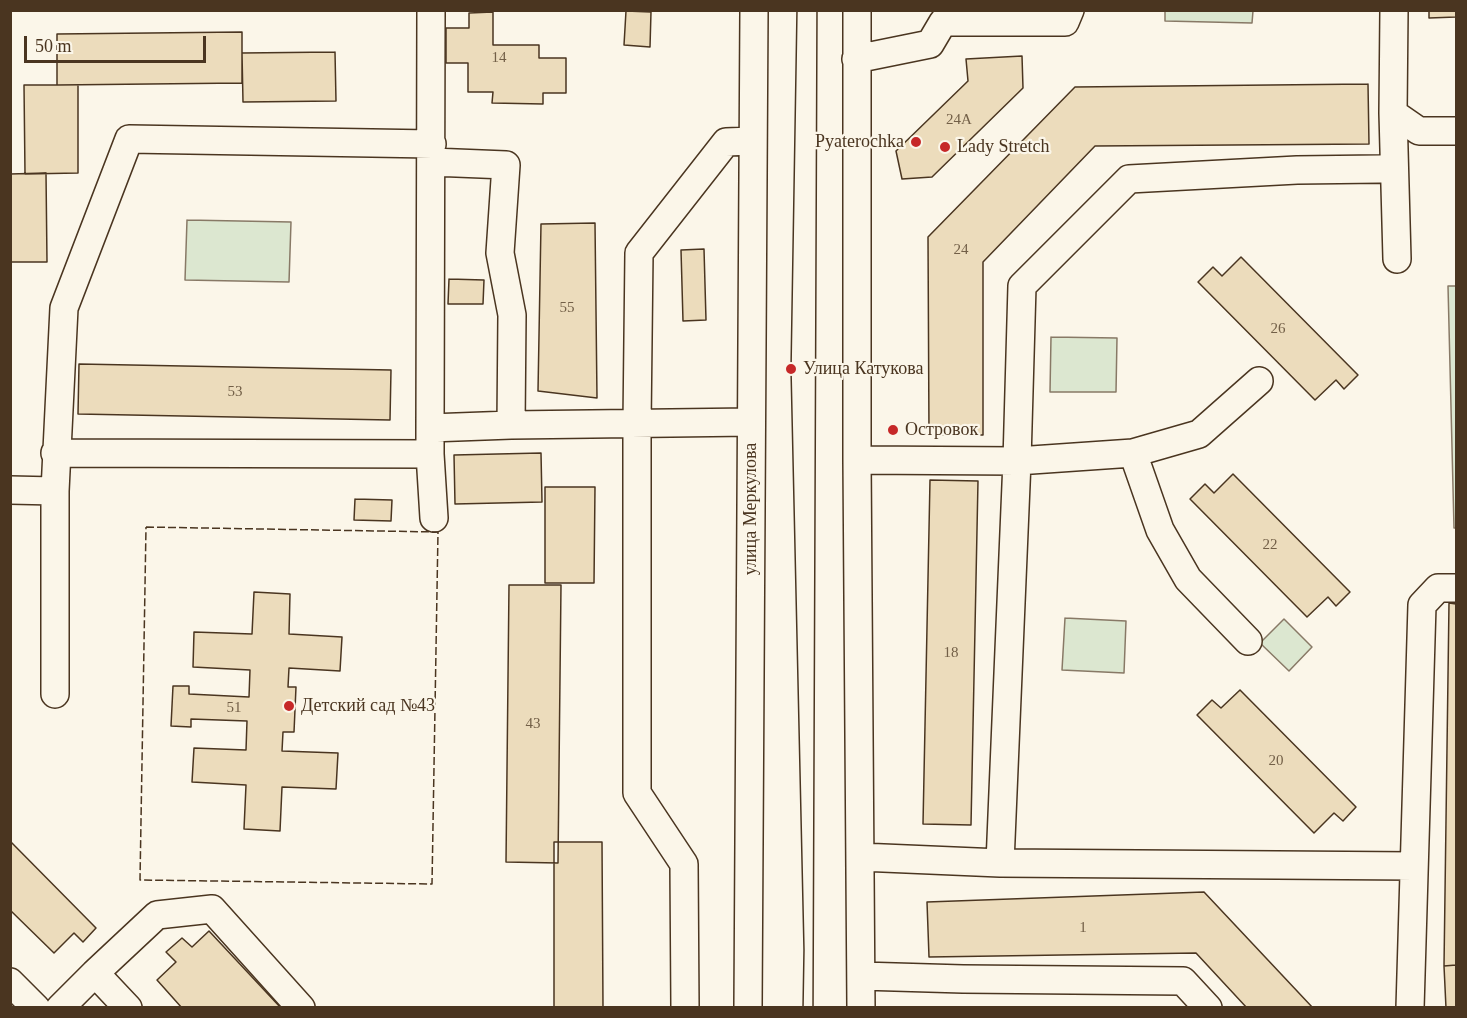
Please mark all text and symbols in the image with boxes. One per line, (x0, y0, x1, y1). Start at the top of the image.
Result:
scale bar (27, 24, 208, 62)
text: 50 m (35, 36, 72, 56)
house number: 14 (492, 49, 506, 67)
house number: 24А (946, 111, 972, 129)
place label: Pyaterochka (815, 131, 904, 153)
marker: Pyaterochka (909, 135, 923, 149)
place label: Lady Stretch (957, 136, 1049, 158)
marker: Lady Stretch (938, 140, 952, 154)
house number: 24 (954, 241, 968, 259)
house number: 55 (560, 299, 574, 317)
house number: 26 (1270, 320, 1286, 338)
place label: Улица Катукова (803, 358, 923, 380)
marker: Улица Катукова (784, 362, 798, 376)
house number: 53 (228, 383, 242, 401)
place label: Островок (905, 419, 978, 441)
marker: Островок (886, 423, 900, 437)
street label: улица Меркулова (740, 443, 762, 575)
house number: 22 (1262, 536, 1278, 554)
house number: 18 (944, 644, 958, 662)
place label: Детский сад №43 (301, 695, 435, 717)
house number: 51 (226, 699, 242, 717)
marker: Детский сад №43 (282, 699, 296, 713)
house number: 43 (526, 715, 540, 733)
house number: 20 (1268, 752, 1284, 770)
house number: 1 (1079, 919, 1087, 937)

